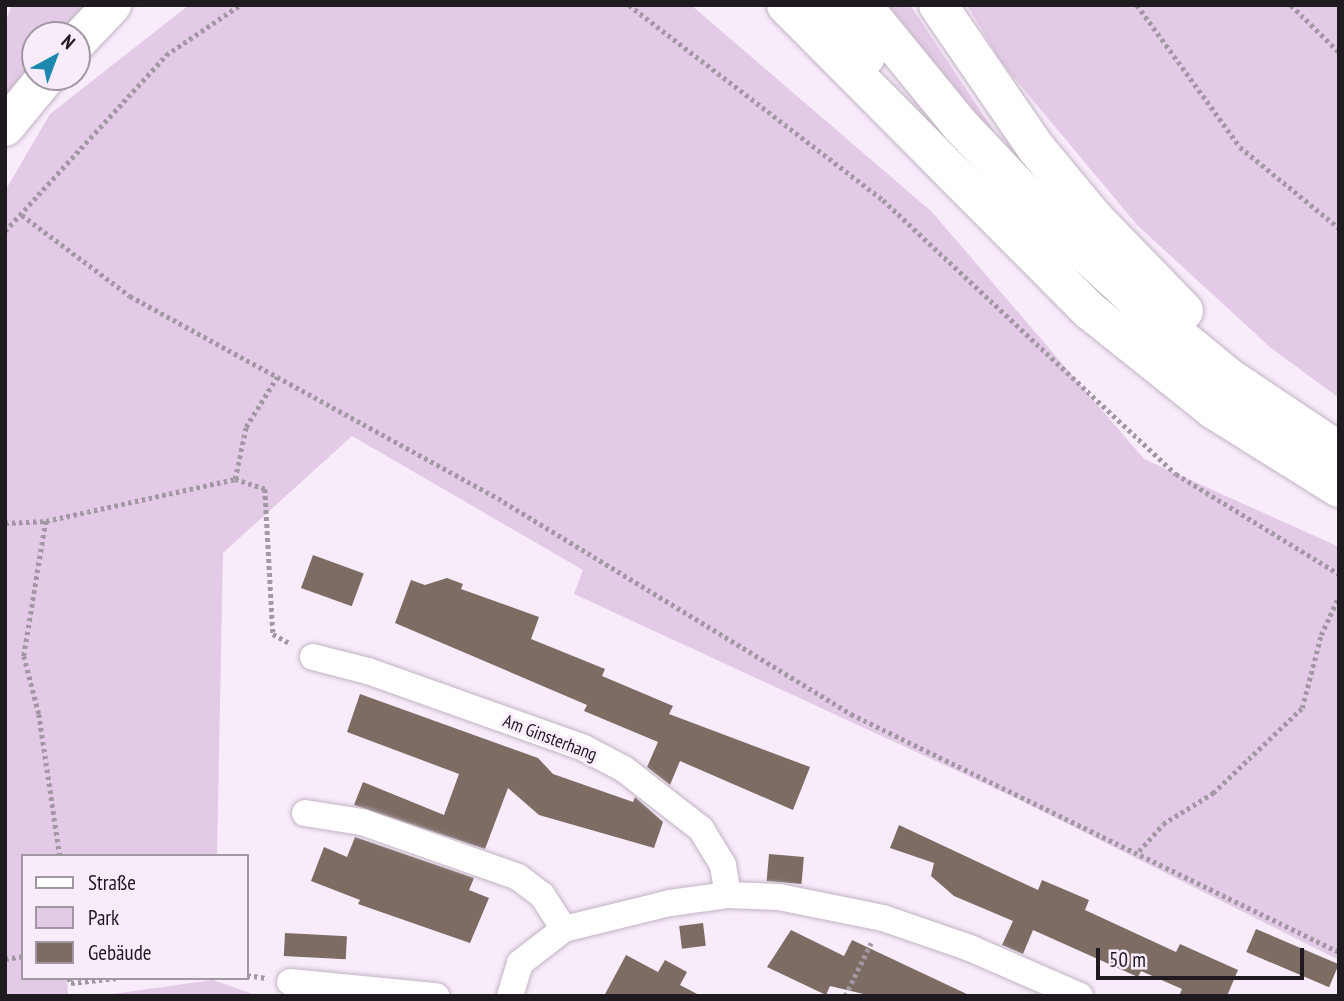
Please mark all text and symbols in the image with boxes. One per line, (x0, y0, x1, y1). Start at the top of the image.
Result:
north arrow (21, 21, 91, 91)
text: N (57, 29, 80, 54)
street label: Am Ginsterhang (500, 710, 600, 766)
legend (21, 854, 248, 980)
text: Straße (88, 869, 136, 896)
text: Park (88, 904, 119, 931)
scale bar (1099, 934, 1307, 978)
text: Gebäude (88, 939, 151, 966)
text: 50 m (1109, 946, 1146, 973)

